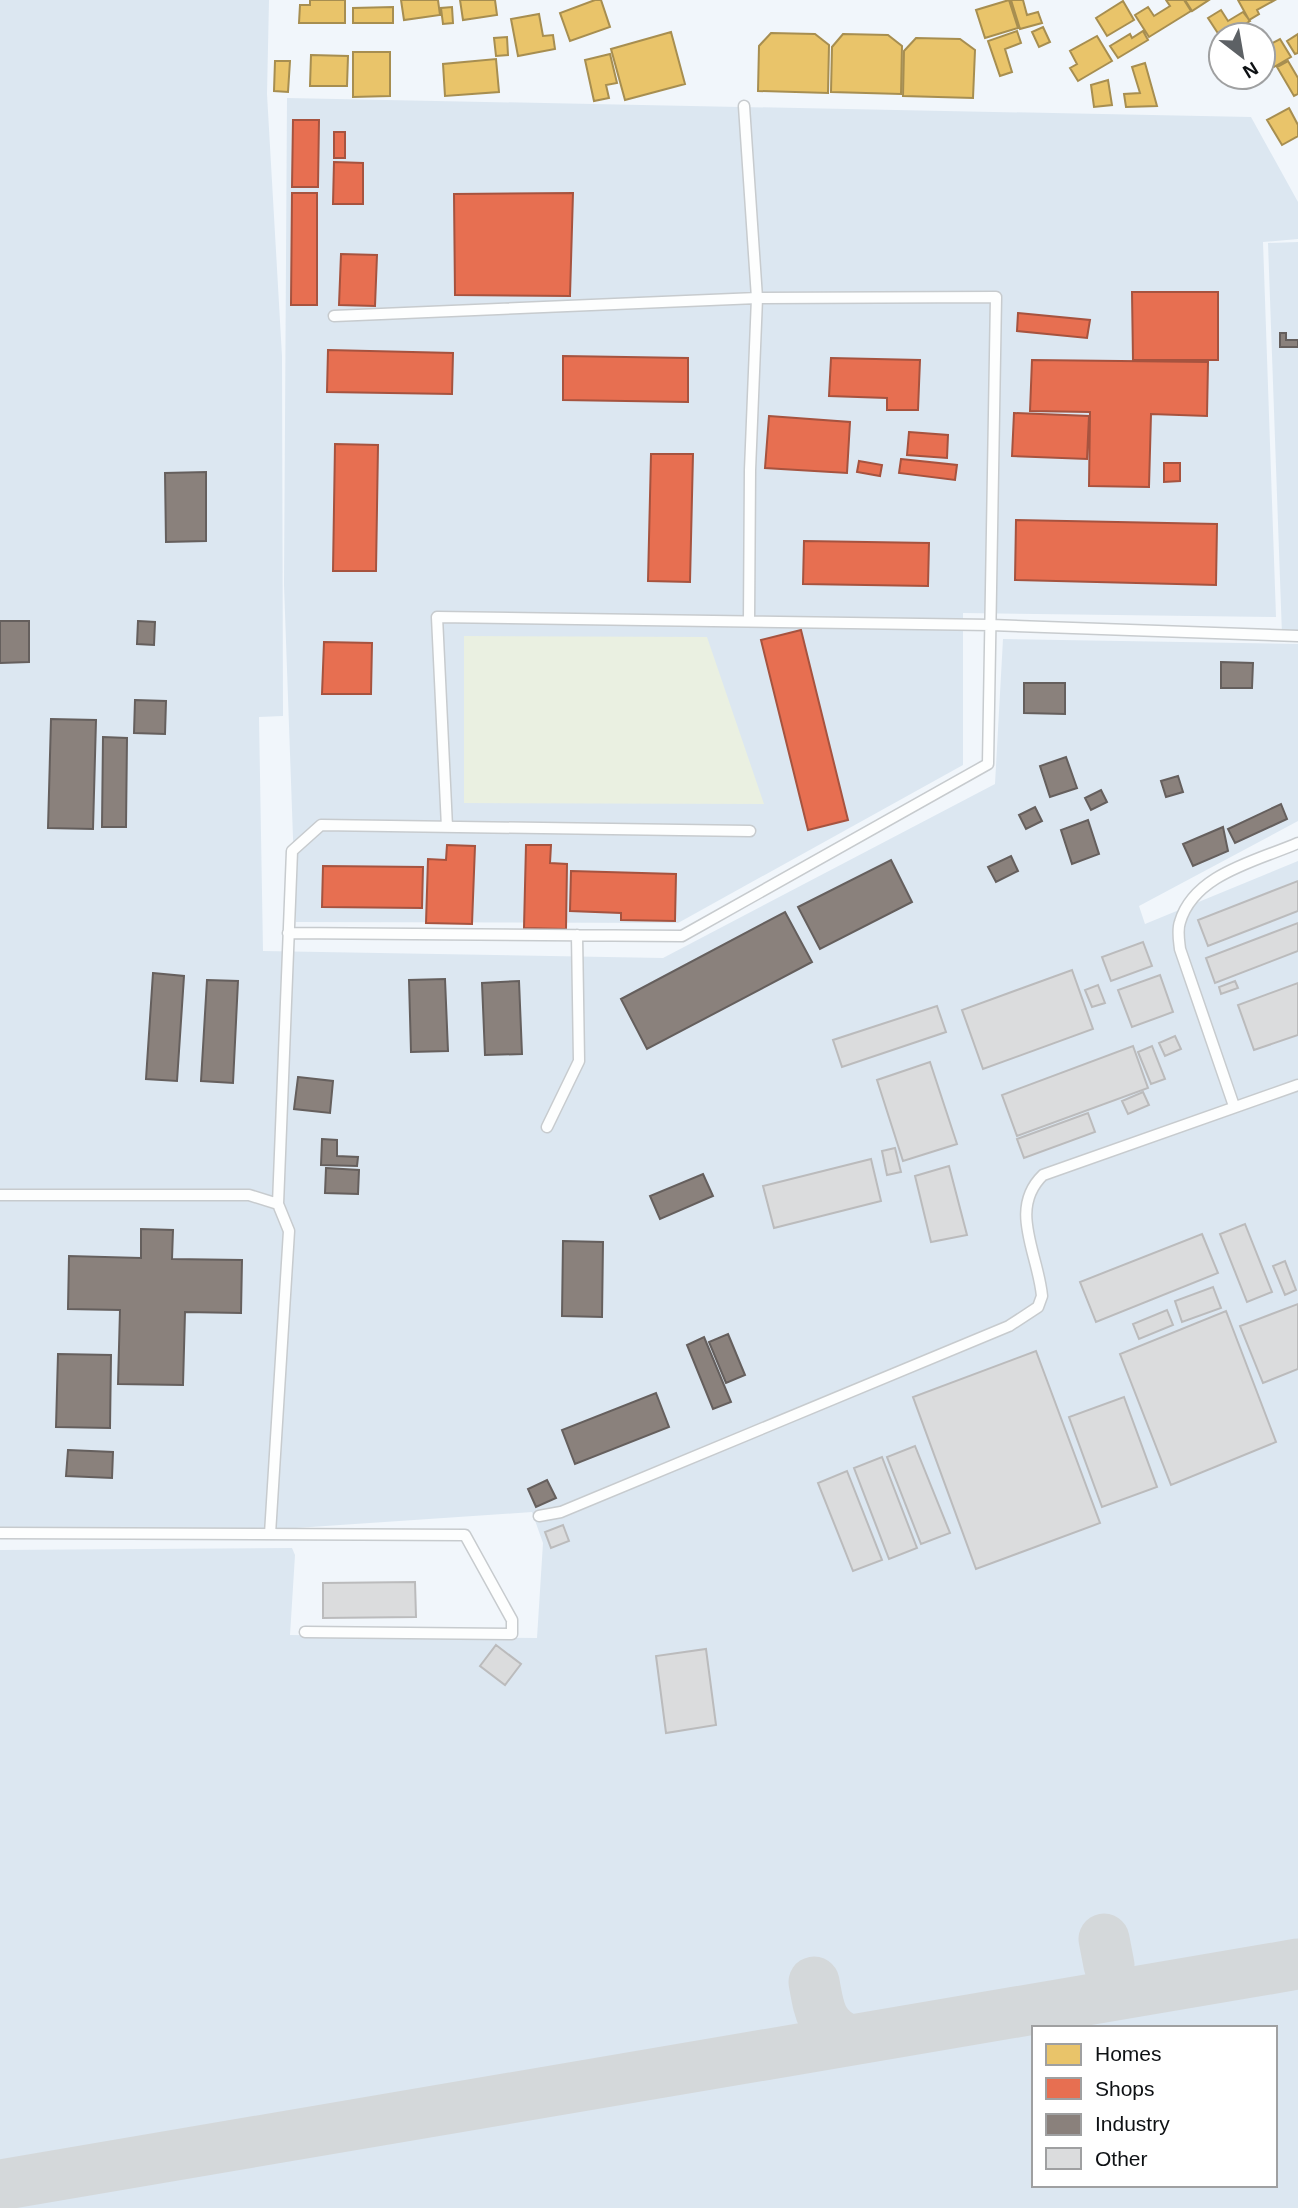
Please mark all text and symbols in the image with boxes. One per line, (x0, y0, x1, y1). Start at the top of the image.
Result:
north arrow (1207, 21, 1277, 91)
text: N (1239, 58, 1262, 83)
legend (1032, 2026, 1277, 2187)
text: Homes (1095, 2042, 1162, 2065)
text: Shops (1095, 2077, 1155, 2100)
text: Industry (1095, 2112, 1170, 2135)
text: Other (1095, 2147, 1148, 2170)

